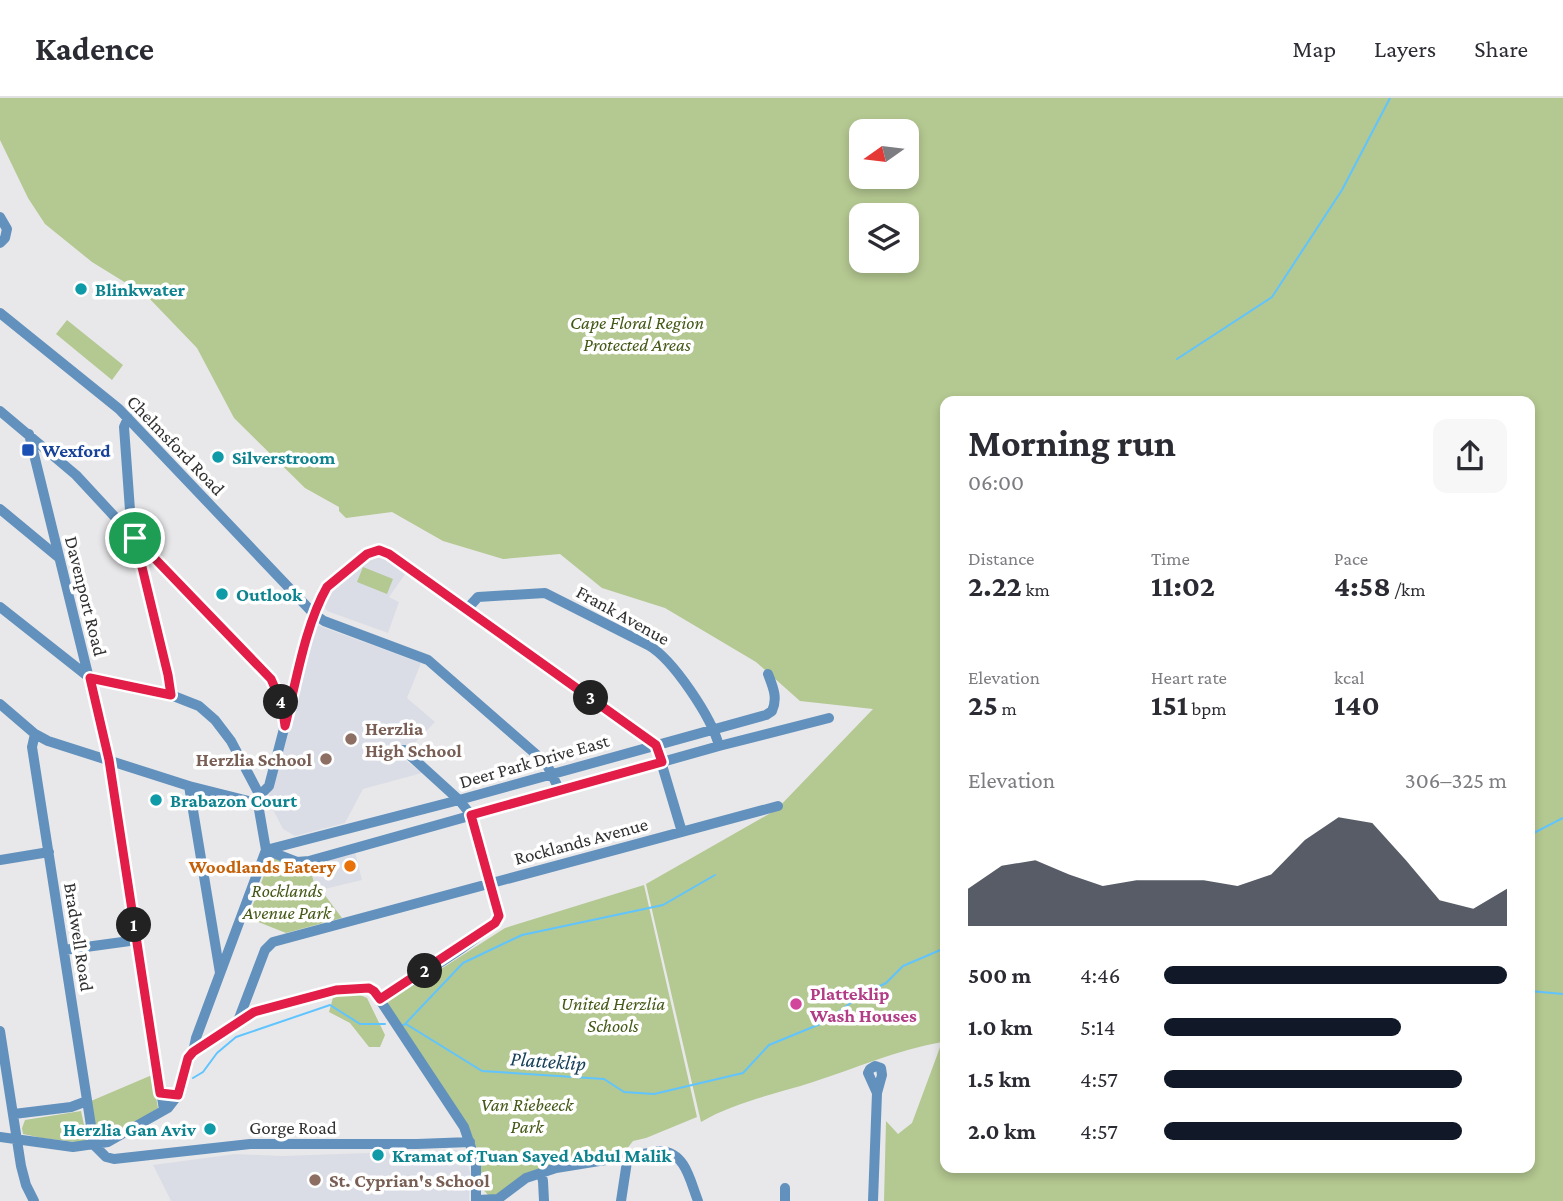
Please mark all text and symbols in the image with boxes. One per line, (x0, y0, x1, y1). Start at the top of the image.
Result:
text: Kadence (35, 30, 154, 67)
text: Map (1292, 35, 1336, 62)
text: Layers (1374, 35, 1436, 62)
text: Share (1474, 35, 1528, 62)
north arrow (849, 119, 919, 189)
map controls (849, 119, 919, 273)
button: layers (849, 203, 919, 273)
place label: Blinkwater (95, 279, 186, 300)
marker: Blinkwater (73, 281, 89, 297)
park label: Cape Floral Region Protected Areas (570, 312, 704, 355)
street label: Chelmsford Road (123, 391, 229, 499)
button: share (1433, 419, 1507, 493)
text: Morning run (968, 422, 1176, 464)
place label: Wexford (41, 440, 111, 461)
marker: Wexford (20, 442, 36, 458)
place label: Silverstroom (232, 447, 335, 468)
marker: Silverstroom (210, 449, 226, 465)
text: 06:00 (968, 469, 1024, 495)
pin (105, 508, 165, 568)
icon: arrive (116, 519, 154, 557)
street label: Davenport Road (61, 534, 111, 658)
text: Distance (968, 548, 1034, 569)
text: Time (1151, 548, 1190, 569)
text: Pace (1334, 548, 1368, 569)
text: 2.22 (968, 569, 1022, 602)
text: 11:02 (1151, 569, 1215, 602)
text: 4:58 (1334, 569, 1391, 602)
text: km (1022, 579, 1050, 600)
text: /km (1391, 579, 1425, 600)
street label: Frank Avenue (573, 581, 673, 649)
place label: Outlook (236, 584, 303, 605)
marker: Outlook (214, 586, 230, 602)
text: Elevation (968, 667, 1040, 688)
text: Heart rate (1151, 667, 1227, 688)
text: kcal (1334, 667, 1365, 688)
pin: 3 (574, 680, 608, 716)
pin: 4 (264, 684, 298, 720)
text: 3 (586, 687, 595, 708)
text: 25 (968, 688, 998, 721)
text: 151 (1151, 688, 1188, 721)
text: 140 (1334, 688, 1380, 721)
text: 4 (275, 691, 286, 712)
text: m (998, 698, 1017, 719)
text: bpm (1188, 698, 1227, 719)
place label: Herzlia High School (365, 718, 462, 761)
street label: Deer Park Drive East (457, 729, 612, 792)
marker: Herzlia High School (343, 731, 359, 747)
place label: Herzlia School (196, 749, 312, 770)
marker: Herzlia School (318, 751, 334, 767)
text: Elevation (968, 767, 1055, 793)
text: 306–325 m (1405, 767, 1507, 793)
place label: Brabazon Court (170, 790, 297, 811)
marker: Brabazon Court (148, 792, 164, 808)
street label: Rocklands Avenue (512, 813, 650, 869)
place label: Woodlands Eatery (188, 856, 337, 877)
marker: Woodlands Eatery (342, 858, 358, 874)
park label: Rocklands Avenue Park (242, 880, 332, 923)
street label: Bradwell Road (60, 881, 98, 993)
pin: 1 (116, 908, 152, 942)
text: 1 (130, 914, 137, 935)
pin: 2 (408, 954, 442, 988)
text: 2 (420, 960, 429, 981)
text: 500 m (968, 962, 1031, 988)
text: 4:46 (1080, 962, 1120, 988)
place label: Platteklip Wash Houses (809, 983, 917, 1026)
park label: United Herzlia Schools (561, 993, 665, 1036)
marker: Platteklip Wash Houses (788, 996, 804, 1012)
text: 1.0 km (968, 1014, 1033, 1040)
text: 5:14 (1080, 1014, 1116, 1040)
water label: Platteklip (509, 1046, 587, 1076)
text: 1.5 km (968, 1066, 1031, 1092)
text: 4:57 (1080, 1066, 1118, 1092)
park label: Van Riebeeck Park (481, 1094, 574, 1137)
street label: Gorge Road (249, 1117, 337, 1138)
text: 2.0 km (968, 1118, 1036, 1144)
text: 4:57 (1080, 1118, 1118, 1144)
place label: Herzlia Gan Aviv (63, 1119, 197, 1140)
marker: Herzlia Gan Aviv (202, 1121, 218, 1137)
place label: Kramat of Tuan Sayed Abdul Malik (392, 1145, 672, 1166)
marker: Kramat of Tuan Sayed Abdul Malik (370, 1147, 386, 1163)
place label: St. Cyprian's School (329, 1170, 490, 1191)
marker: St. Cyprian's School (307, 1172, 323, 1188)

